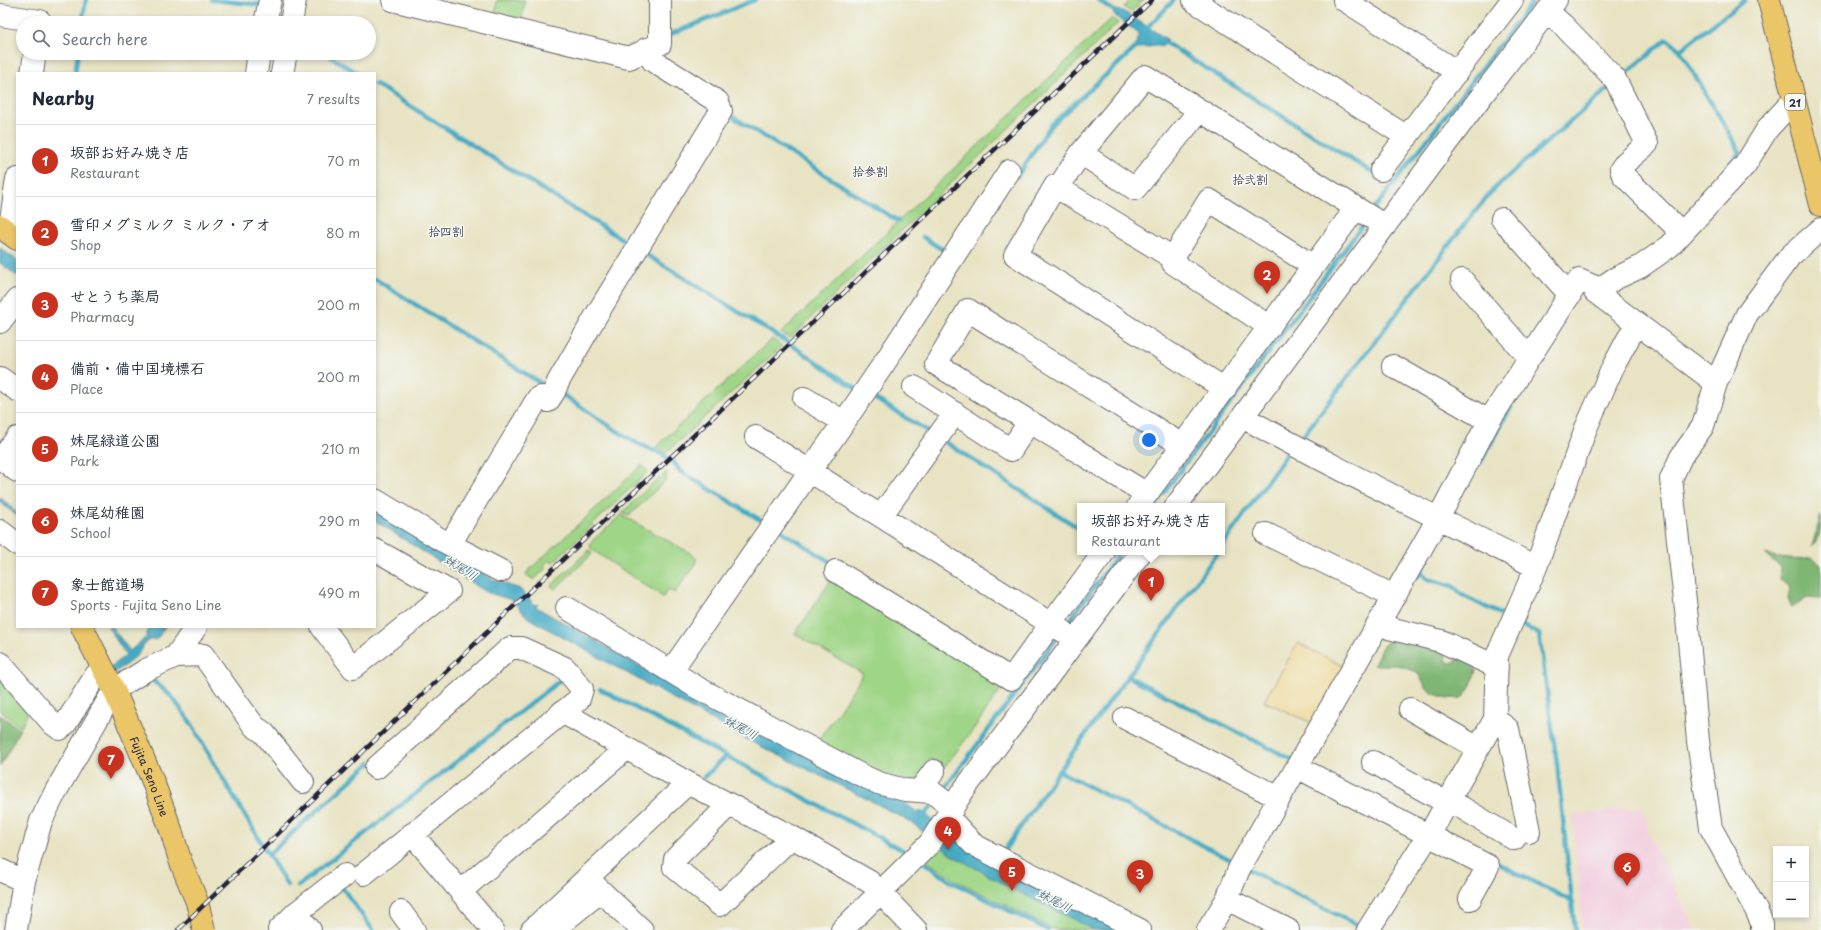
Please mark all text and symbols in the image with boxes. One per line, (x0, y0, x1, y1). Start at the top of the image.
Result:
search box (16, 16, 376, 60)
icon: search (30, 27, 52, 49)
text: Search here (62, 27, 148, 50)
text: Nearby (32, 85, 94, 111)
text: 7 results (307, 89, 360, 108)
road number: 21 (1785, 94, 1805, 110)
text: 坂部お好み焼き店 (70, 140, 190, 163)
text: 1 (42, 151, 48, 170)
text: 70 m (327, 151, 360, 170)
district label: 拾参割 (852, 162, 888, 180)
text: Restaurant (70, 163, 140, 182)
district label: 拾弐割 (1232, 170, 1268, 188)
text: 雪印メグミルク ミルク・アオ (70, 212, 270, 235)
district label: 拾四割 (428, 222, 464, 240)
text: 2 (40, 223, 50, 242)
text: 80 m (326, 223, 360, 242)
text: Shop (70, 235, 101, 254)
pin: 2 (1254, 261, 1280, 294)
text: せとうち薬局 (70, 284, 160, 307)
text: 3 (41, 295, 49, 314)
text: 200 m (317, 295, 360, 314)
text: Pharmacy (70, 307, 135, 326)
text: 備前・備中国境標石 (70, 356, 205, 379)
text: 4 (41, 367, 49, 386)
text: 200 m (317, 367, 360, 386)
text: Place (70, 379, 103, 398)
text: 妹尾緑道公園 (70, 428, 160, 451)
your location (1139, 430, 1159, 450)
text: 5 (41, 439, 49, 458)
text: 210 m (321, 439, 360, 458)
text: Park (70, 451, 99, 470)
text: 妹尾幼稚園 (70, 500, 145, 523)
popup (1077, 503, 1225, 555)
text: 坂部お好み焼き店 (1091, 508, 1211, 531)
text: 6 (40, 511, 50, 530)
text: 290 m (319, 511, 360, 530)
text: School (70, 523, 111, 542)
text: Restaurant (1091, 531, 1160, 550)
water label: 妹尾川 (441, 550, 481, 584)
pin: 1 (1138, 568, 1164, 601)
text: 象士館道場 (70, 572, 145, 595)
text: 7 (41, 583, 49, 602)
text: 490 m (318, 583, 360, 602)
text: Sports · Fujita Seno Line (70, 595, 222, 614)
water label: 妹尾川 (721, 711, 761, 743)
street label: Fujita Seno Line (126, 733, 174, 819)
pin: 7 (98, 746, 124, 779)
pin: 4 (935, 817, 961, 850)
map controls (1773, 846, 1809, 918)
button: + (1773, 846, 1809, 882)
pin: 6 (1614, 853, 1640, 886)
pin: 5 (999, 858, 1025, 891)
pin: 3 (1127, 860, 1153, 893)
button: − (1773, 882, 1809, 918)
water label: 妹尾川 (1035, 884, 1075, 916)

